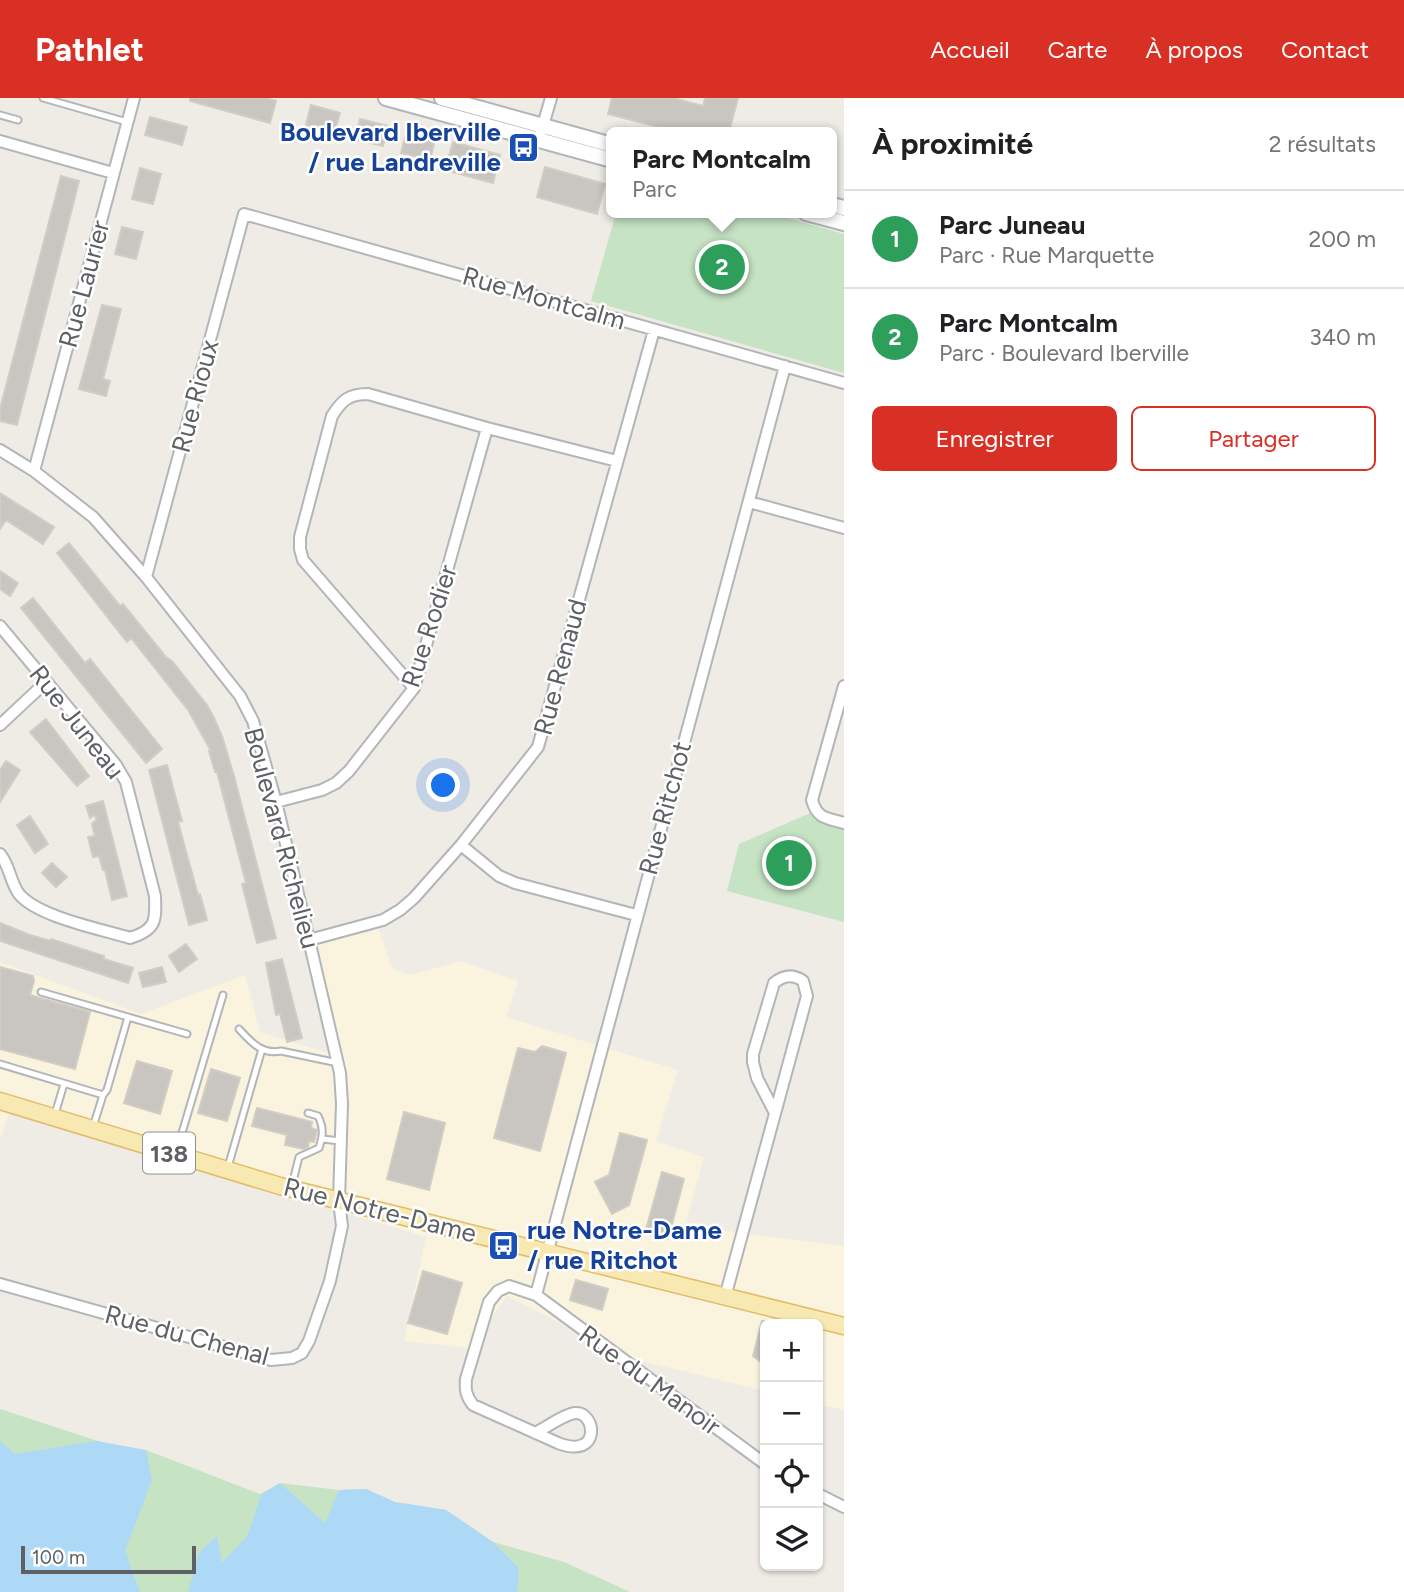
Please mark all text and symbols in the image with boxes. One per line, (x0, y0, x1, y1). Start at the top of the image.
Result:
text: Pathlet (35, 30, 144, 69)
text: Accueil (930, 35, 1010, 64)
text: Carte (1048, 35, 1107, 64)
text: À propos (1145, 35, 1243, 64)
text: Contact (1281, 35, 1369, 64)
place label: Boulevard Iberville / rue Landreville (280, 116, 501, 178)
text: À proximité (872, 125, 1033, 162)
popup (606, 127, 837, 218)
bus stop icon: Boulevard Iberville / rue Landreville (507, 130, 541, 164)
text: 2 résultats (1269, 130, 1376, 158)
text: Parc Montcalm (632, 143, 811, 175)
text: Parc (632, 175, 677, 203)
text: Parc Juneau (939, 209, 1085, 241)
street label: Rue Laurier (52, 217, 116, 351)
text: 1 (890, 225, 900, 253)
text: 200 m (1308, 225, 1376, 253)
pin: 2 (699, 241, 745, 293)
text: Parc · Rue Marquette (939, 241, 1154, 269)
street label: Rue Montcalm (459, 259, 629, 337)
text: Parc Montcalm (939, 307, 1118, 339)
text: 2 (888, 323, 902, 351)
text: 340 m (1309, 323, 1376, 351)
street label: Rue Rioux (165, 335, 226, 456)
text: Parc · Boulevard Iberville (939, 339, 1189, 367)
button: Enregistrer (872, 406, 1117, 471)
button: Partager (1131, 406, 1376, 471)
street label: Rue Rodier (394, 560, 464, 691)
street label: Rue Renaud (527, 596, 593, 738)
street label: Rue Juneau (23, 659, 131, 785)
street label: Boulevard Richelieu (237, 724, 327, 952)
street label: Rue Ritchot (632, 738, 698, 878)
your location (426, 768, 460, 802)
pin: 1 (766, 837, 812, 889)
road number: 138 (143, 1133, 195, 1174)
street label: Rue Notre-Dame (280, 1171, 480, 1249)
place label: rue Notre-Dame / rue Ritchot (527, 1214, 722, 1276)
bus stop icon: rue Notre-Dame / rue Ritchot (487, 1228, 521, 1262)
street label: Rue du Chenal (101, 1298, 273, 1372)
street label: Rue du Manoir (573, 1318, 727, 1442)
map controls (760, 1319, 823, 1571)
button: + (760, 1319, 823, 1382)
button: − (760, 1382, 823, 1445)
button: locate (760, 1445, 823, 1508)
button: layers (760, 1508, 823, 1571)
scale bar (21, 1543, 196, 1575)
text: 100 m (32, 1546, 85, 1569)

